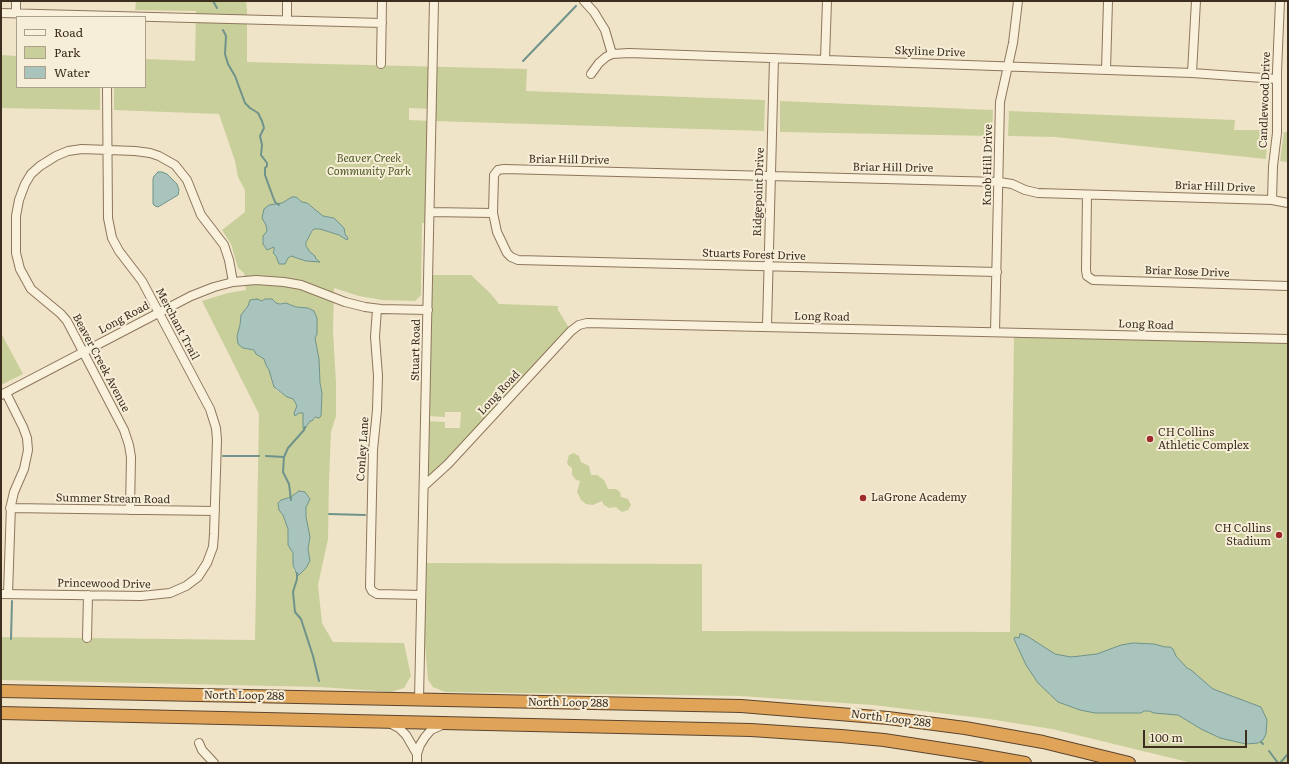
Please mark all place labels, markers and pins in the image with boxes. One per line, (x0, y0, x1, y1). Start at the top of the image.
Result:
place label: CH Collins Athletic Complex (1158, 426, 1249, 452)
marker: CH Collins Athletic Complex (1145, 434, 1155, 444)
place label: LaGrone Academy (871, 491, 967, 505)
marker: LaGrone Academy (858, 493, 868, 503)
place label: CH Collins Stadium (1215, 522, 1271, 548)
marker: CH Collins Stadium (1274, 530, 1284, 540)

